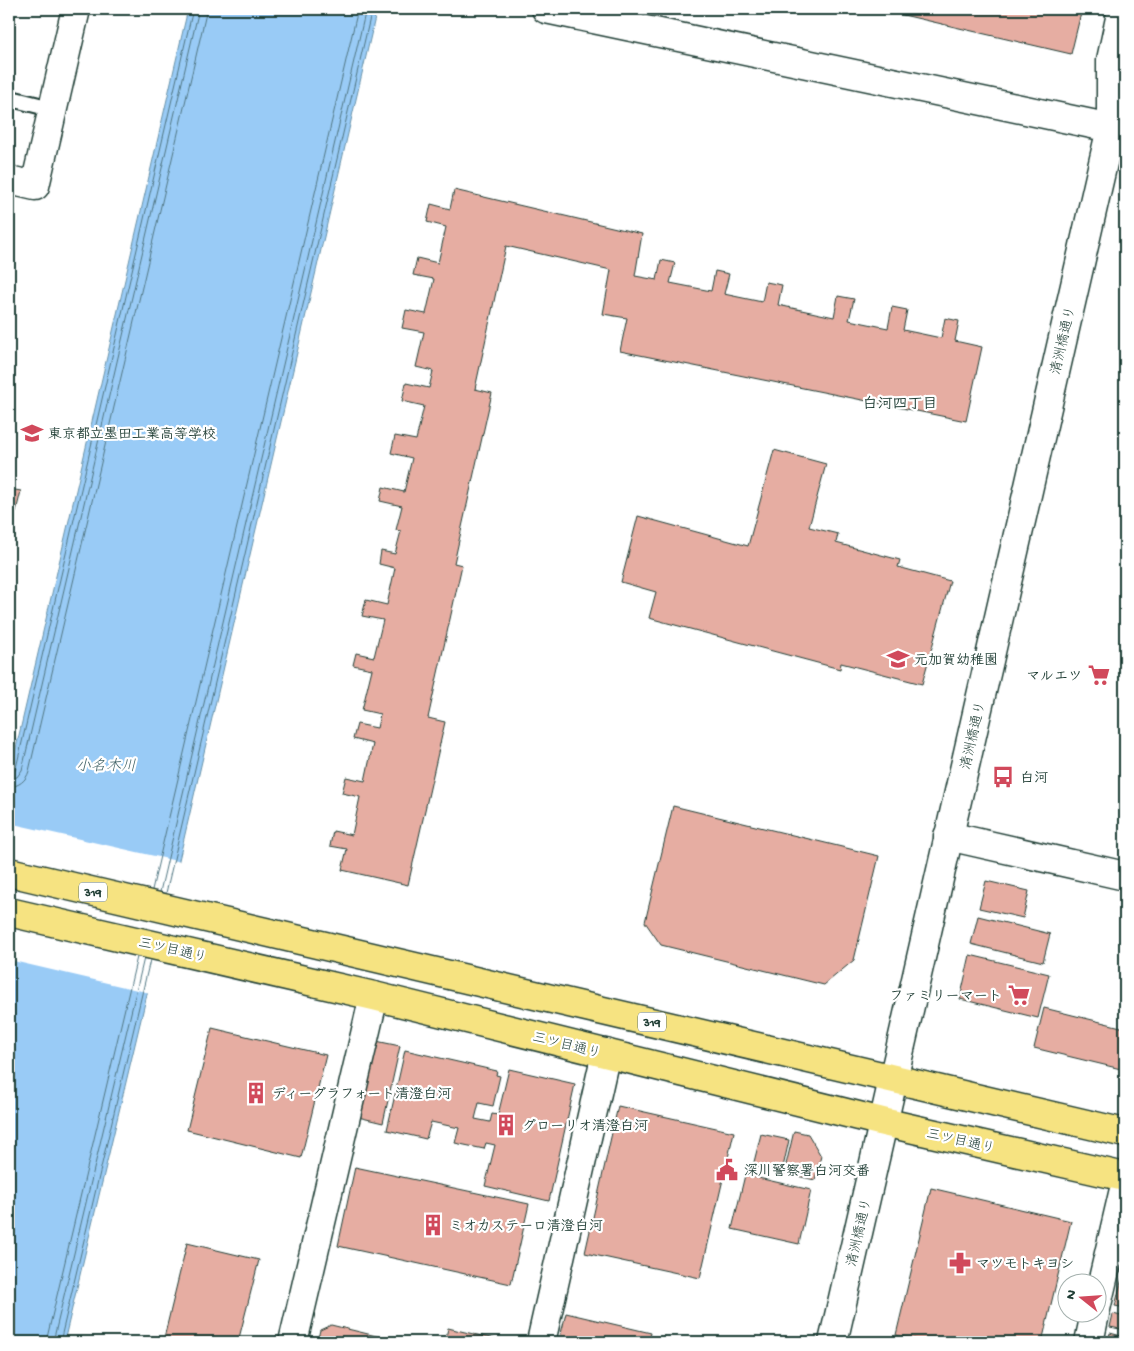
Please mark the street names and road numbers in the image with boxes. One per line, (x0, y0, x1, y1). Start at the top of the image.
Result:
street label: 清洲橋通り (1048, 305, 1081, 377)
street label: 清洲橋通り (958, 700, 991, 772)
road number: 319 (79, 882, 107, 902)
street label: 三ツ目通り (136, 935, 208, 968)
road number: 319 (638, 1012, 666, 1032)
street label: 三ツ目通り (530, 1030, 602, 1063)
street label: 三ツ目通り (924, 1126, 996, 1159)
street label: 清洲橋通り (844, 1197, 877, 1269)

